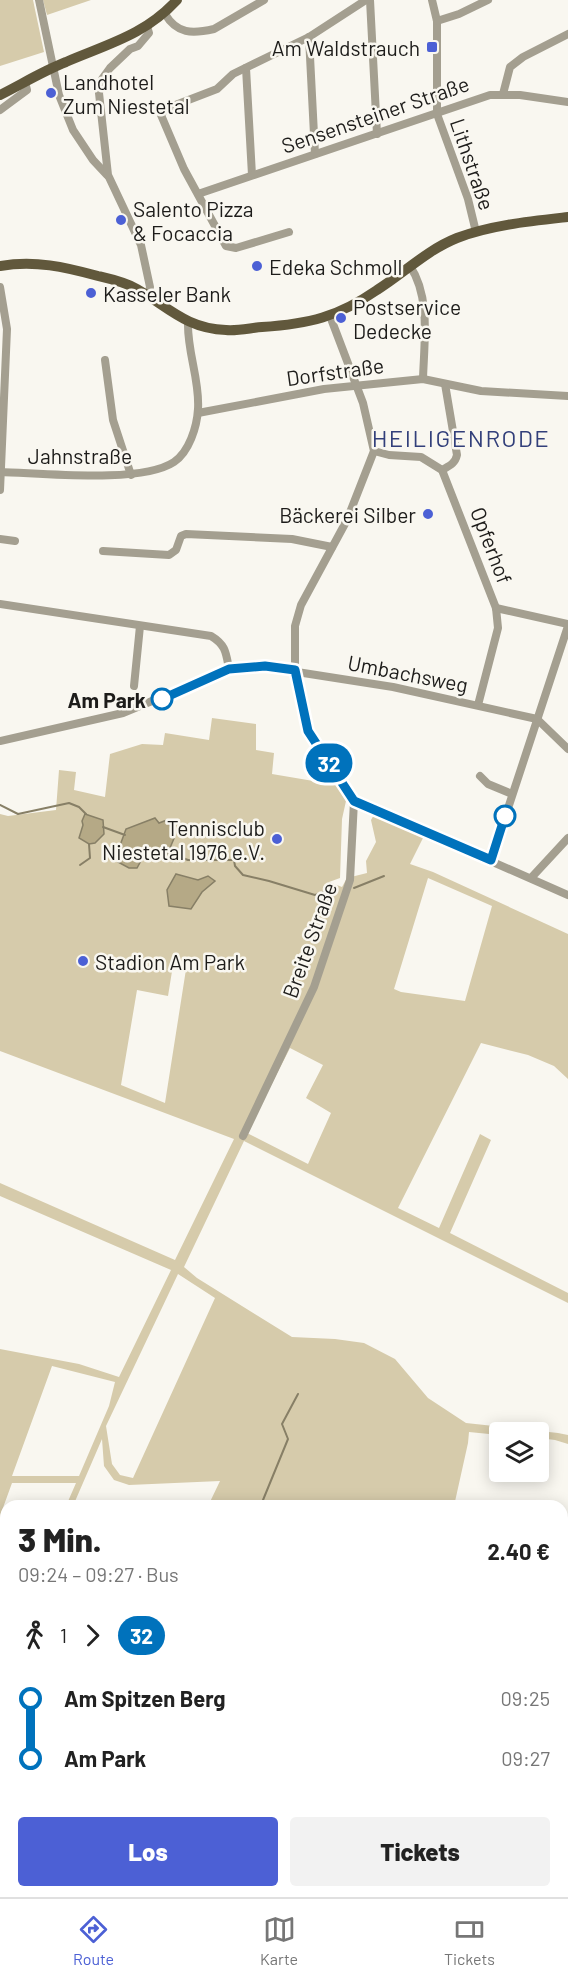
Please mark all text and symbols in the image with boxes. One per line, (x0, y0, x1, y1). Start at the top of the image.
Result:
place label: Am Waldstrauch (272, 35, 420, 60)
marker: Am Waldstrauch (425, 40, 439, 54)
place label: Landhotel Zum Niestetal (63, 69, 190, 118)
street label: Sensensteiner Straße (278, 70, 472, 158)
marker: Landhotel Zum Niestetal (44, 86, 58, 100)
street label: Lithstraße (446, 115, 500, 213)
place label: Salento Pizza & Focaccia (133, 196, 253, 245)
marker: Salento Pizza & Focaccia (114, 213, 128, 227)
place label: Edeka Schmoll (269, 254, 402, 279)
marker: Edeka Schmoll (250, 259, 264, 273)
place label: Kasseler Bank (103, 281, 231, 306)
marker: Kasseler Bank (84, 286, 98, 300)
place label: Postservice Dedecke (353, 294, 461, 343)
marker: Postservice Dedecke (334, 311, 348, 325)
street label: Dorfstraße (285, 352, 385, 390)
district label: HEILIGENRODE (372, 423, 550, 452)
street label: Jahnstraße (28, 443, 132, 468)
place label: Bäckerei Silber (279, 502, 416, 527)
street label: Opferhof (466, 503, 518, 587)
marker: Bäckerei Silber (421, 507, 435, 521)
street label: Umbachsweg (346, 649, 470, 697)
place label: Am Park (67, 687, 146, 712)
marker: Am Park (151, 688, 173, 710)
line badge: 32 (302, 744, 356, 783)
text: 32 (317, 751, 341, 776)
unlabelled marker (494, 805, 516, 827)
place label: Tennisclub Niestetal 1976 e.V. (102, 815, 265, 864)
marker: Tennisclub Niestetal 1976 e.V. (270, 832, 284, 846)
street label: Breite Straße (277, 879, 341, 1001)
place label: Stadion Am Park (95, 949, 245, 974)
marker: Stadion Am Park (76, 954, 90, 968)
map controls (489, 1422, 549, 1482)
button: layers (489, 1422, 549, 1482)
text: 3 Min. (18, 1519, 101, 1559)
text: 2.40 € (488, 1538, 550, 1564)
text: 09:24 – 09:27 · Bus (18, 1562, 179, 1586)
icon: walk (18, 1619, 51, 1652)
icon: forward (76, 1619, 109, 1652)
text: 1 (60, 1623, 67, 1647)
text: 32 (130, 1623, 153, 1648)
text: Am Spitzen Berg (64, 1685, 225, 1711)
text: 09:25 (501, 1686, 550, 1710)
text: Am Park (64, 1745, 146, 1771)
text: 09:27 (501, 1746, 550, 1770)
button: Los (18, 1817, 278, 1886)
button: Tickets (290, 1817, 550, 1886)
tab: Route (73, 1913, 114, 1968)
tab: Karte (260, 1913, 298, 1968)
tab: Tickets (444, 1913, 495, 1968)

